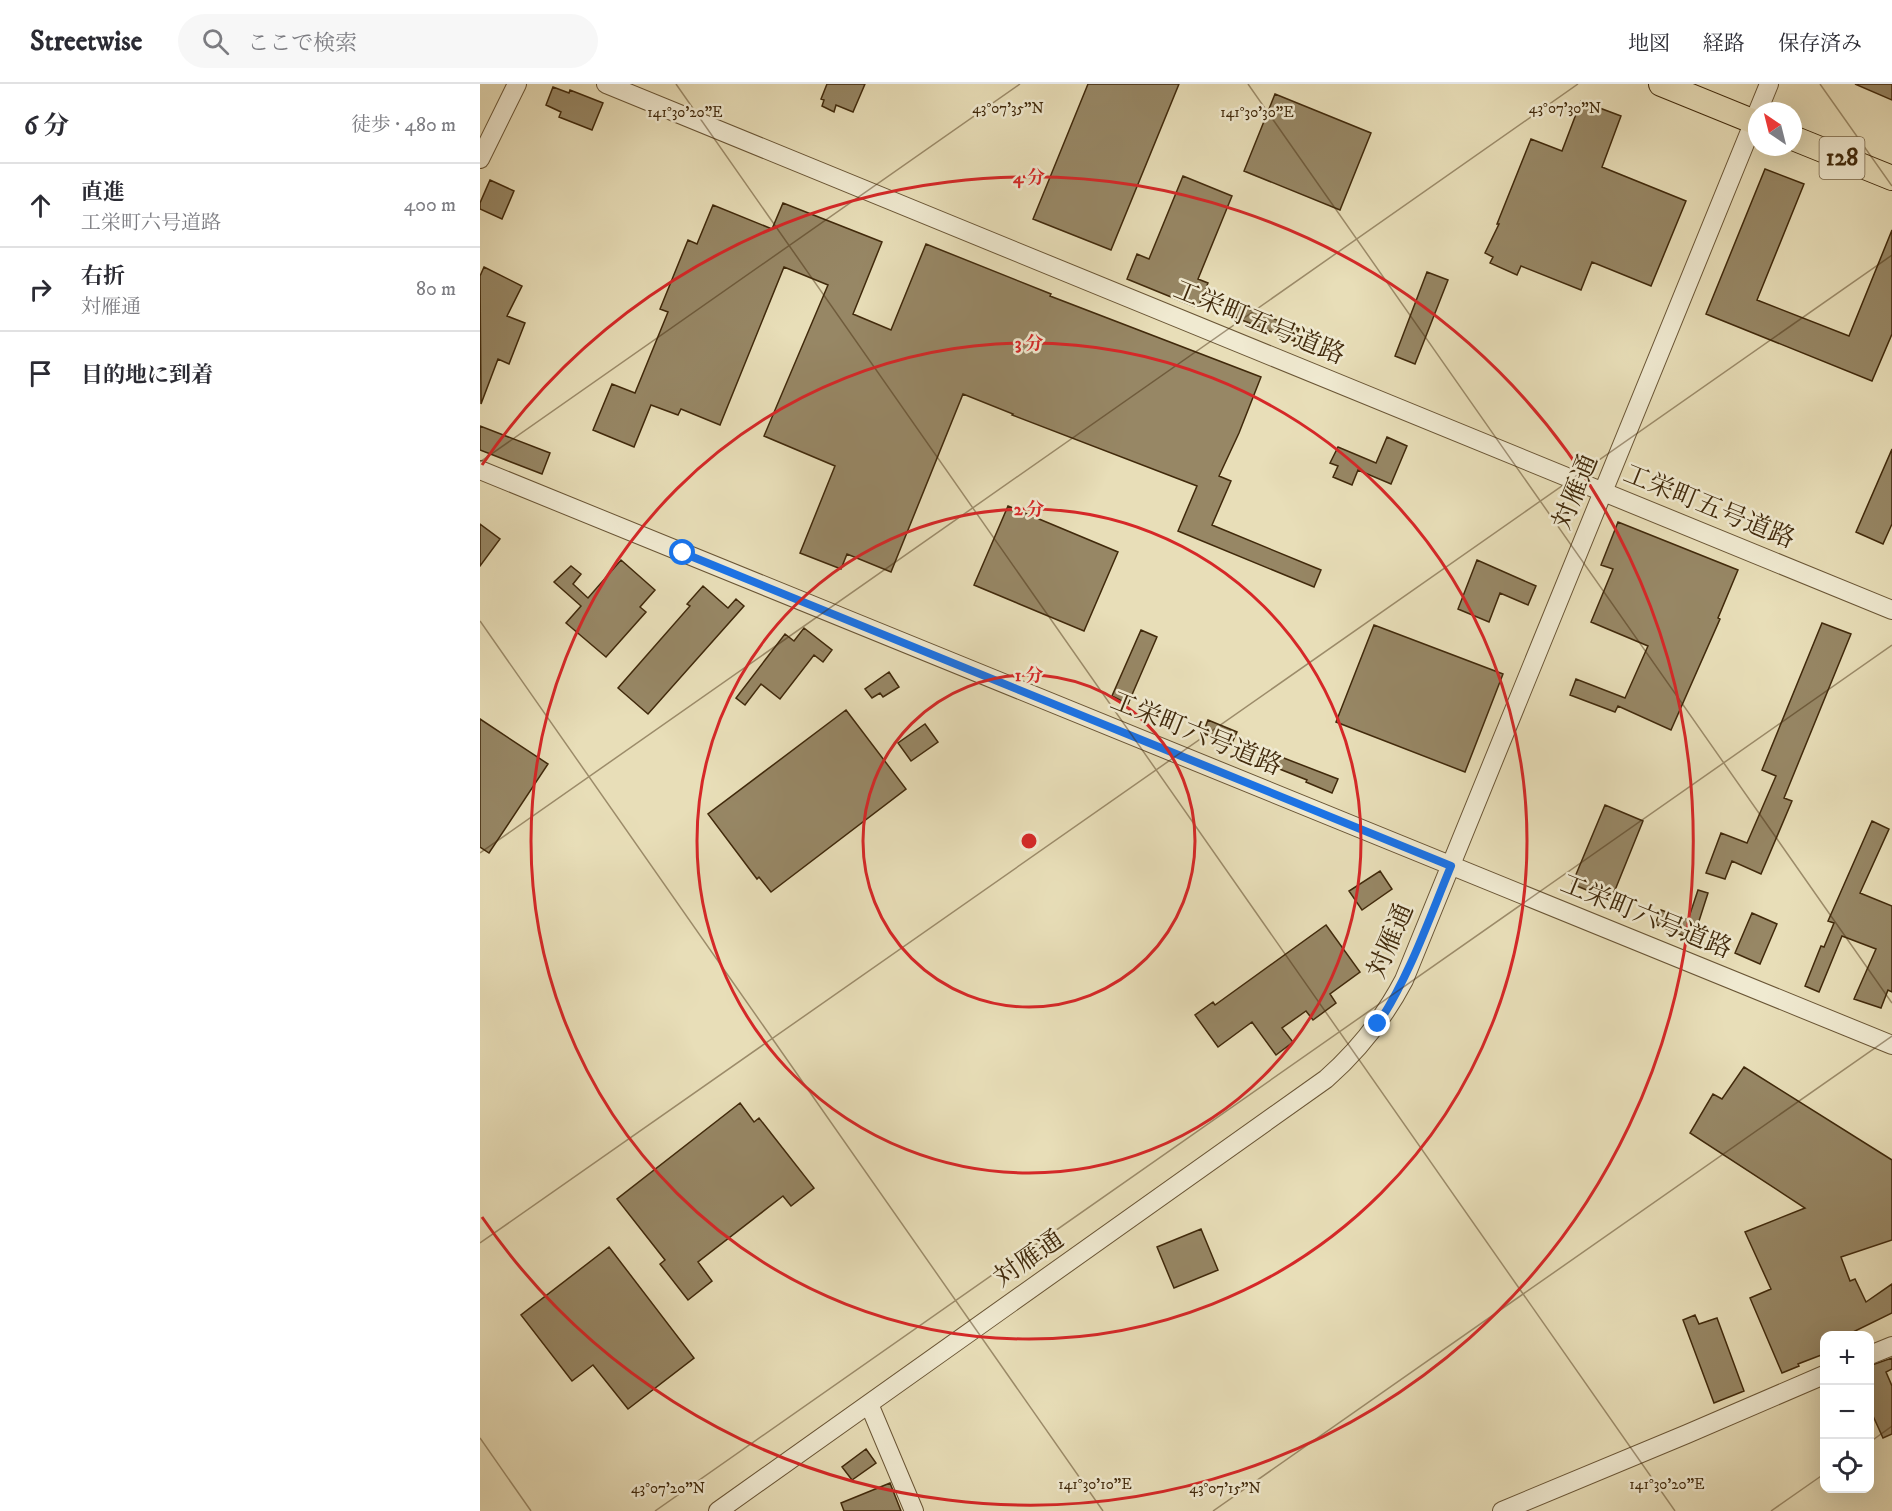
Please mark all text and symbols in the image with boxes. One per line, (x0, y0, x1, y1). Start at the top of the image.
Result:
search box (178, 14, 598, 68)
text: Streetwise (30, 24, 142, 59)
icon: search (199, 25, 232, 58)
text: ここで検索 (247, 30, 357, 57)
text: 地図 (1628, 31, 1670, 57)
text: 経路 (1703, 31, 1745, 57)
text: 保存済み (1778, 31, 1862, 57)
text: 43°07'35"N (972, 99, 1044, 118)
text: 43°07'30"N (1529, 99, 1601, 118)
north arrow (1748, 102, 1802, 156)
text: 141°30'20"E (647, 103, 723, 122)
text: 141°30'30"E (1220, 103, 1294, 122)
text: 6 分 (24, 110, 69, 143)
text: 徒歩 · 480 m (351, 113, 456, 138)
road number: 128 (1820, 137, 1864, 179)
text: 4 分 (1012, 167, 1045, 189)
text: 直進 (81, 179, 125, 206)
icon: ahead (24, 189, 57, 222)
text: 400 m (404, 193, 456, 218)
text: 工栄町六号道路 (81, 211, 221, 236)
text: 右折 (81, 263, 125, 290)
icon: right (24, 273, 57, 306)
street label: 工栄町五号道路 (1168, 274, 1350, 372)
text: 80 m (416, 277, 456, 302)
text: 対雁通 (81, 295, 141, 320)
text: 3 分 (1015, 333, 1043, 355)
icon: arrive (24, 357, 57, 390)
text: 目的地に到着 (81, 362, 213, 389)
street label: 対雁通 (1546, 450, 1606, 534)
street label: 工栄町五号道路 (1618, 458, 1800, 556)
text: 2 分 (1014, 499, 1044, 521)
route start (669, 539, 695, 565)
text: 1 分 (1015, 665, 1043, 687)
street label: 工栄町六号道路 (1105, 685, 1287, 783)
centre of rings (1019, 831, 1039, 851)
street label: 工栄町六号道路 (1555, 868, 1737, 966)
street label: 対雁通 (1361, 899, 1421, 983)
route end (1364, 1010, 1390, 1036)
street label: 対雁通 (988, 1223, 1070, 1295)
map controls (1820, 1331, 1874, 1493)
button: + (1820, 1331, 1874, 1385)
button: − (1820, 1385, 1874, 1439)
button: locate (1820, 1439, 1874, 1493)
text: 141°30'10"E (1058, 1475, 1132, 1494)
text: 141°30'20"E (1629, 1475, 1705, 1494)
text: 43°07'20"N (631, 1479, 705, 1498)
text: 43°07'15"N (1189, 1479, 1261, 1498)

